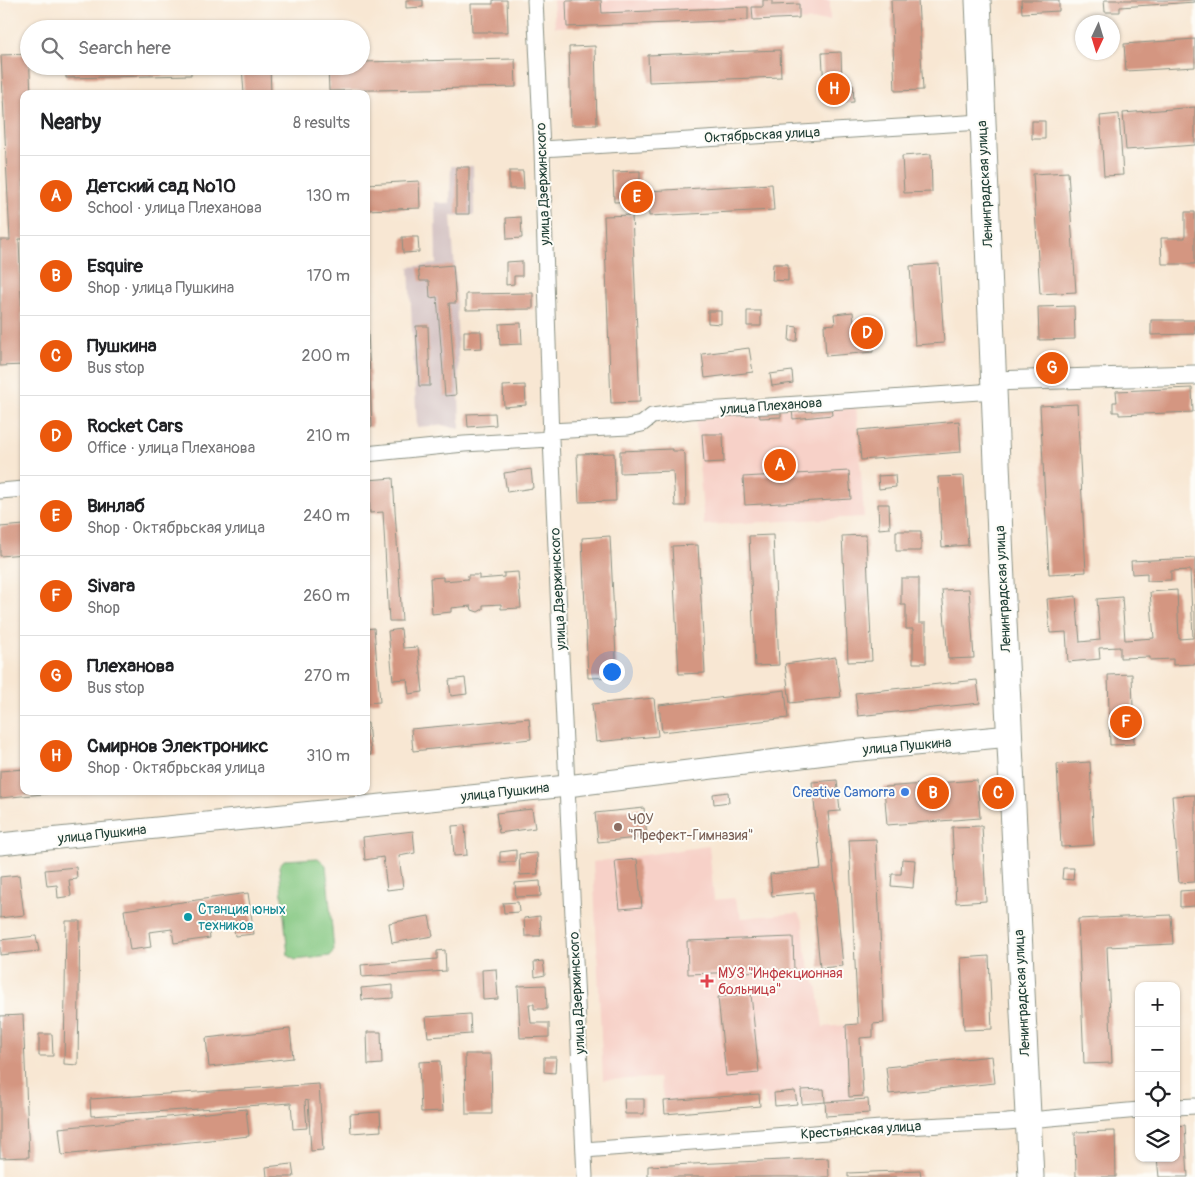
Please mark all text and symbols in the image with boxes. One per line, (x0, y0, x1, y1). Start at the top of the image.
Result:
north arrow (1075, 15, 1120, 60)
search box (20, 20, 370, 75)
icon: search (38, 34, 66, 62)
text: Search here (78, 36, 171, 60)
pin: H (818, 70, 850, 108)
text: Nearby (40, 109, 101, 136)
text: 8 results (293, 113, 350, 133)
street label: Ленинградская улица (973, 120, 997, 249)
street label: улица Дзержинского (532, 122, 554, 247)
street label: Октябрьская улица (704, 123, 820, 147)
text: Детский сад №10 (87, 174, 236, 198)
pin: E (621, 178, 653, 216)
text: A (51, 186, 61, 206)
text: 130 m (306, 186, 350, 206)
text: School · улица Плеханова (87, 198, 262, 218)
text: Esquire (87, 254, 143, 278)
text: B (51, 266, 61, 286)
text: 170 m (307, 266, 350, 286)
text: Shop · улица Пушкина (87, 278, 234, 298)
pin: D (851, 314, 883, 352)
text: Пушкина (87, 334, 157, 358)
text: C (51, 346, 61, 366)
text: 200 m (302, 346, 350, 366)
pin: G (1036, 349, 1068, 387)
text: Bus stop (87, 358, 145, 378)
street label: улица Плеханова (719, 394, 822, 418)
text: Rocket Cars (87, 414, 183, 438)
text: D (51, 426, 61, 446)
text: 210 m (306, 426, 350, 446)
text: Office · улица Плеханова (87, 438, 255, 458)
pin: A (764, 446, 796, 484)
text: Винлаб (87, 494, 145, 518)
text: E (52, 506, 60, 526)
text: 240 m (303, 506, 350, 526)
text: Shop · Октябрьская улица (87, 518, 265, 538)
street label: Ленинградская улица (991, 525, 1015, 654)
street label: улица Дзержинского (546, 527, 570, 652)
text: Sivara (87, 574, 135, 598)
text: F (51, 586, 61, 606)
text: 260 m (303, 586, 350, 606)
text: Shop (87, 598, 120, 618)
text: Плеханова (87, 654, 174, 678)
your location (599, 659, 625, 685)
text: G (51, 666, 61, 686)
text: 270 m (304, 666, 350, 686)
text: Bus stop (87, 678, 145, 698)
pin: F (1110, 703, 1142, 741)
text: Смирнов Электроникс (87, 734, 268, 758)
street label: улица Пушкина (861, 734, 952, 758)
text: H (51, 746, 61, 766)
text: 310 m (306, 746, 350, 766)
text: Shop · Октябрьская улица (87, 758, 265, 778)
pin: B (917, 774, 949, 812)
pin: C (982, 774, 1014, 812)
street label: улица Пушкина (459, 779, 550, 805)
place label: Creative Camorra (792, 784, 895, 801)
marker: Creative Camorra (899, 786, 911, 798)
place label: ЧОУ "Префект-Гимназия" (628, 811, 753, 844)
street label: улица Пушкина (56, 821, 147, 847)
marker: ЧОУ "Префект-Гимназия" (612, 821, 624, 833)
place label: Станция юных техников (198, 901, 286, 934)
marker: Станция юных техников (182, 911, 194, 923)
street label: Ленинградская улица (1010, 929, 1034, 1058)
street label: улица Дзержинского (565, 931, 589, 1056)
place label: МУЗ "Инфекционная больница" (718, 965, 843, 998)
marker: МУЗ "Инфекционная больница" (700, 974, 714, 988)
map controls (1135, 982, 1180, 1162)
button: + (1135, 982, 1180, 1027)
button: − (1135, 1027, 1180, 1072)
button: locate (1135, 1072, 1180, 1117)
street label: Крестьянская улица (800, 1117, 922, 1143)
button: layers (1135, 1117, 1180, 1162)

